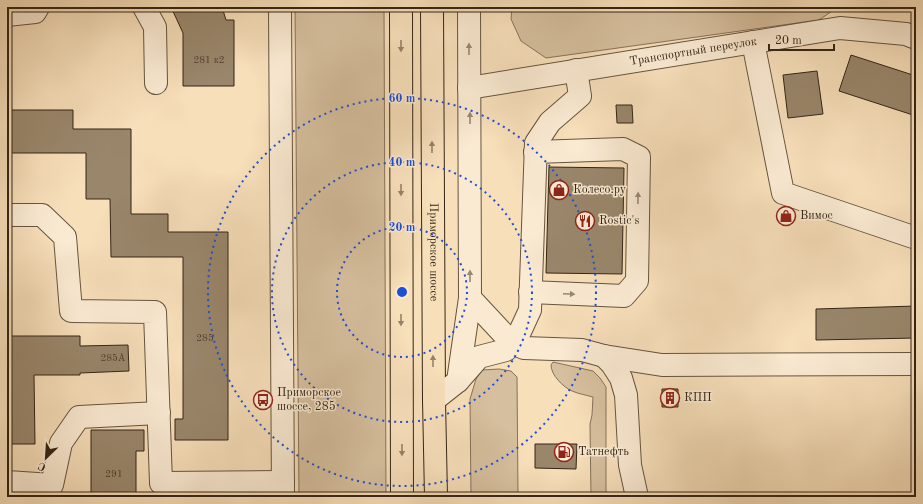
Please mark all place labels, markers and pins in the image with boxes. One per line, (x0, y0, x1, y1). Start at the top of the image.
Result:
shop icon: Колесо.ру (548, 179, 570, 201)
place label: Колесо.ру (573, 184, 627, 196)
shop icon: Вимос (775, 205, 797, 227)
restaurant icon: Rostic's (574, 210, 596, 232)
place label: Вимос (800, 210, 833, 222)
place label: Rostic's (599, 215, 640, 227)
centre of rings (395, 285, 409, 299)
place label: Приморское шоссе, 285 (277, 387, 341, 413)
building icon: КПП (659, 387, 681, 409)
bus stop icon: Приморское шоссе, 285 (252, 389, 274, 411)
place label: КПП (684, 392, 712, 404)
fuel station icon: Татнефть (553, 441, 575, 463)
place label: Татнефть (578, 446, 629, 458)

